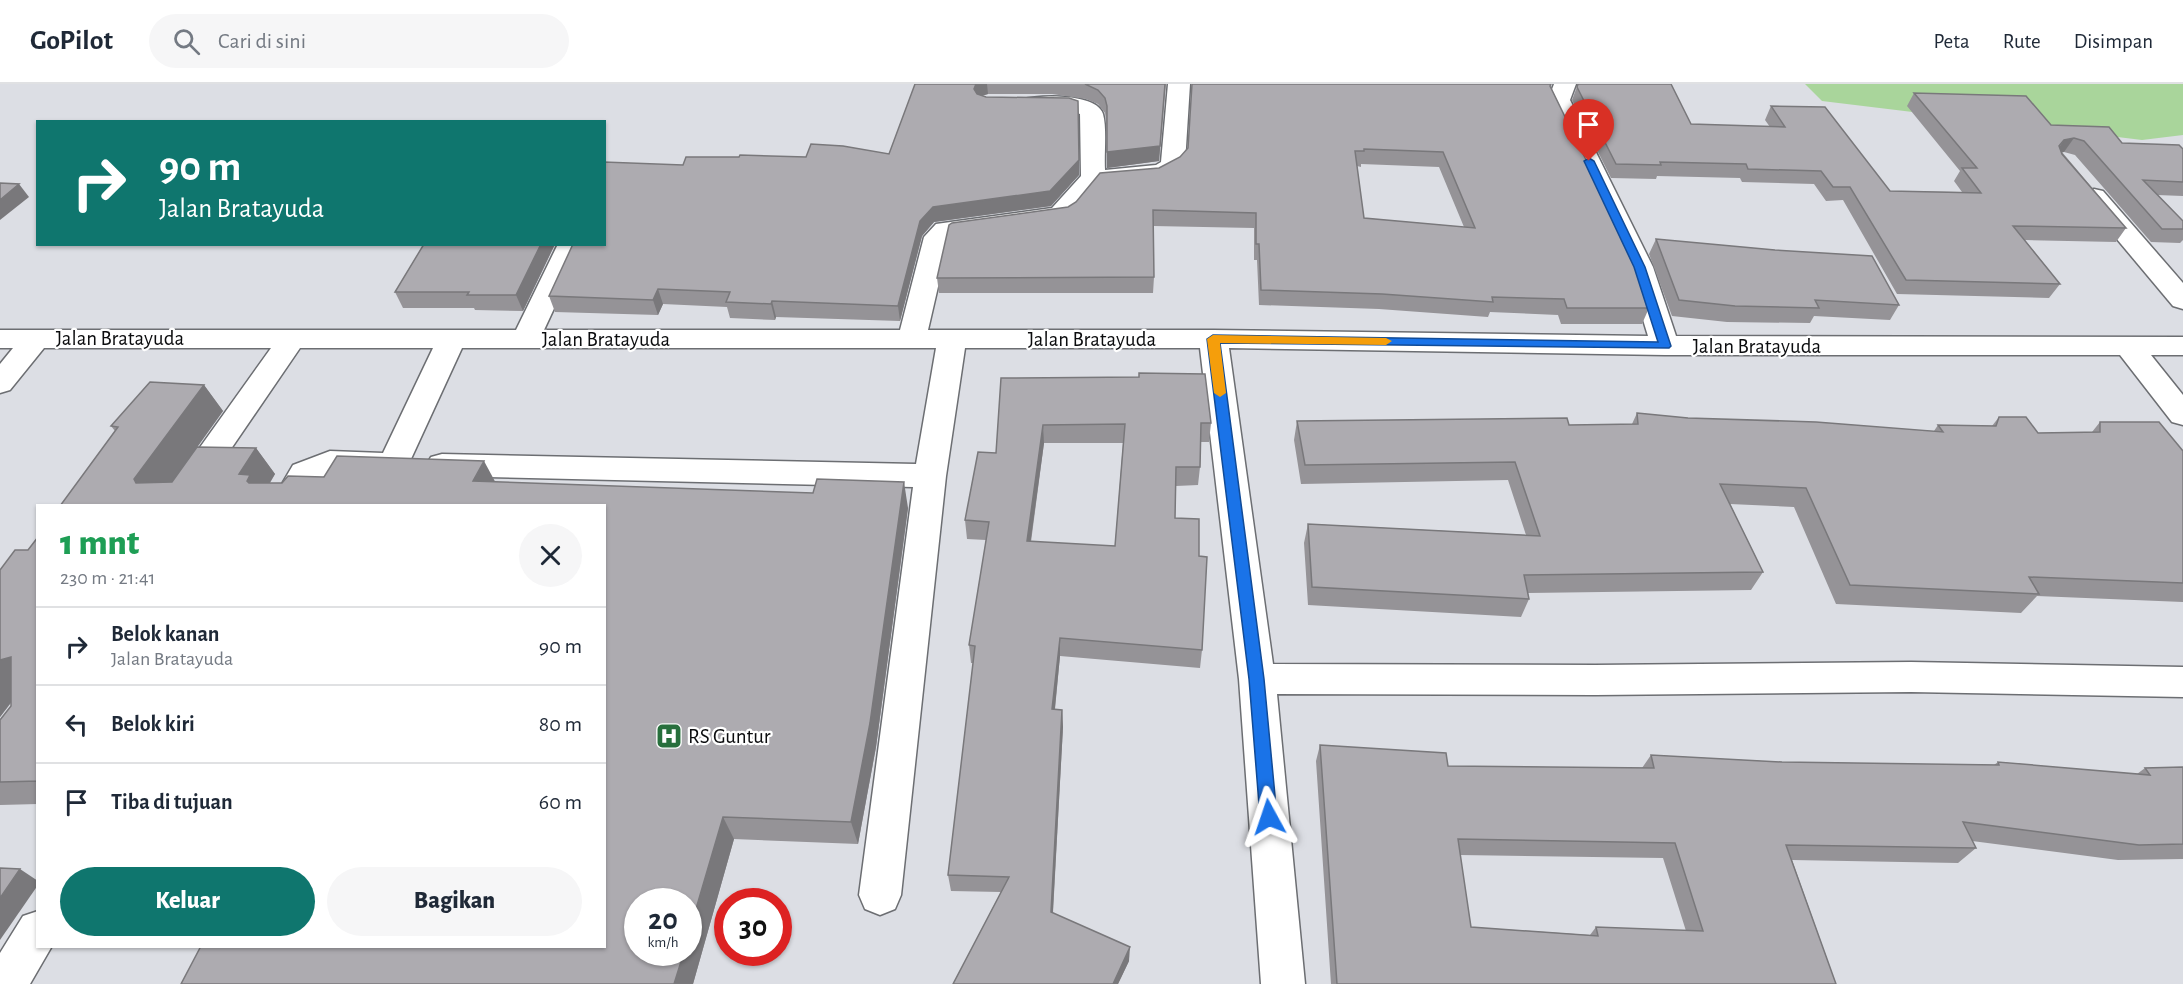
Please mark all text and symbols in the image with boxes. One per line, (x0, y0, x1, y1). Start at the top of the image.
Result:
search box (149, 14, 569, 68)
icon: search (170, 25, 203, 58)
text: GoPilot (30, 27, 113, 55)
text: Cari di sini (218, 30, 306, 52)
text: Peta (1934, 31, 1970, 52)
text: Rute (2003, 31, 2041, 52)
text: Disimpan (2074, 31, 2153, 52)
pin (1563, 99, 1614, 161)
icon: arrive (1572, 108, 1605, 141)
icon: right (60, 144, 138, 222)
text: 90 m (159, 146, 241, 188)
text: Jalan Bratayuda (159, 195, 324, 222)
street label: Jalan Bratayuda (56, 328, 185, 349)
street label: Jalan Bratayuda (542, 329, 671, 350)
street label: Jalan Bratayuda (1028, 329, 1157, 350)
street label: Jalan Bratayuda (1693, 336, 1822, 357)
button: close (519, 524, 582, 587)
text: 1 mnt (60, 525, 139, 561)
text: 230 m · 21:41 (60, 568, 155, 588)
text: Belok kanan (111, 623, 219, 645)
icon: right (60, 630, 93, 663)
text: 90 m (539, 635, 582, 657)
text: Jalan Bratayuda (111, 649, 233, 669)
icon: left (60, 708, 93, 741)
text: Belok kiri (111, 713, 195, 735)
text: 80 m (539, 713, 582, 735)
hospital icon: RS Guntur (654, 721, 684, 751)
place label: RS Guntur (688, 726, 771, 747)
position arrow (1237, 785, 1301, 849)
icon: arrive (60, 786, 93, 819)
text: Tiba di tujuan (111, 791, 233, 813)
text: 60 m (539, 791, 582, 813)
button: Keluar (60, 867, 315, 936)
button: Bagikan (327, 867, 582, 936)
speed limit sign: 30 (714, 888, 792, 966)
text: 20 (648, 905, 678, 935)
text: km/h (648, 935, 678, 950)

